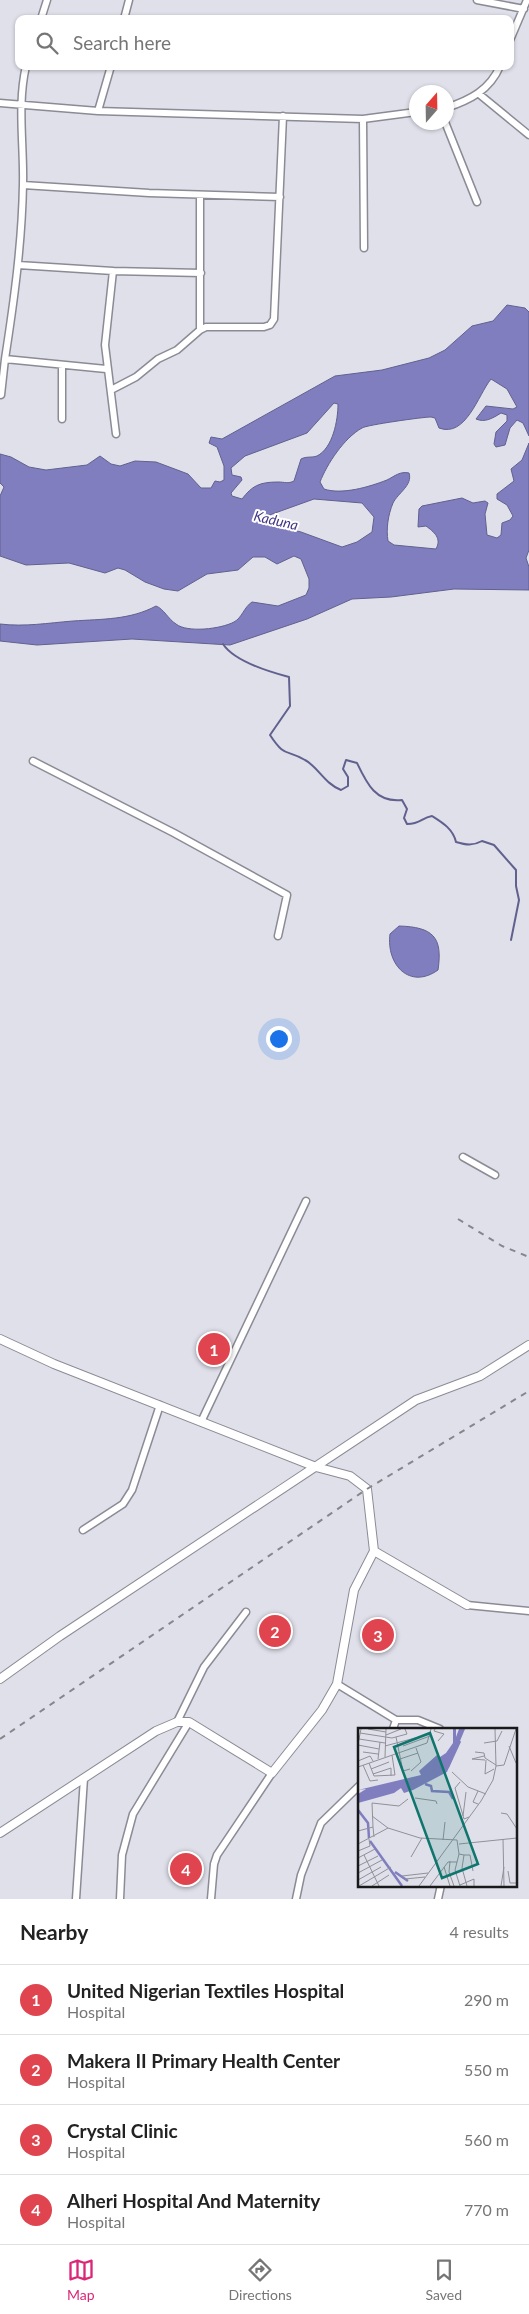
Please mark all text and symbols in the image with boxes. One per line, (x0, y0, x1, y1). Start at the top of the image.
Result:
search box (15, 15, 514, 70)
icon: search (33, 29, 61, 57)
text: Search here (73, 31, 171, 54)
north arrow (409, 85, 454, 130)
water label: Kaduna (252, 507, 300, 533)
your location (266, 1026, 292, 1052)
pin: 1 (198, 1330, 230, 1368)
pin: 2 (259, 1612, 291, 1650)
pin: 3 (362, 1616, 394, 1654)
inset map (358, 1728, 516, 1886)
pin: 4 (170, 1850, 202, 1888)
text: Nearby (20, 1919, 88, 1944)
text: 4 results (449, 1922, 509, 1941)
text: United Nigerian Textiles Hospital (67, 1979, 344, 2002)
text: 1 (31, 1990, 41, 2009)
text: 290 m (464, 1990, 509, 2009)
text: Hospital (67, 2002, 125, 2021)
text: Makera II Primary Health Center (67, 2049, 340, 2072)
text: 2 (31, 2060, 41, 2079)
text: 550 m (464, 2060, 509, 2079)
text: Hospital (67, 2072, 125, 2091)
text: Crystal Clinic (67, 2119, 178, 2142)
text: 3 (31, 2130, 41, 2149)
text: 560 m (464, 2130, 509, 2149)
text: Hospital (67, 2142, 125, 2161)
text: Alheri Hospital And Maternity (67, 2189, 320, 2212)
text: 4 (31, 2200, 41, 2219)
text: 770 m (464, 2200, 509, 2219)
text: Hospital (67, 2212, 125, 2231)
tab: Map (67, 2256, 95, 2303)
tab: Directions (229, 2256, 292, 2303)
tab: Saved (426, 2256, 462, 2303)

